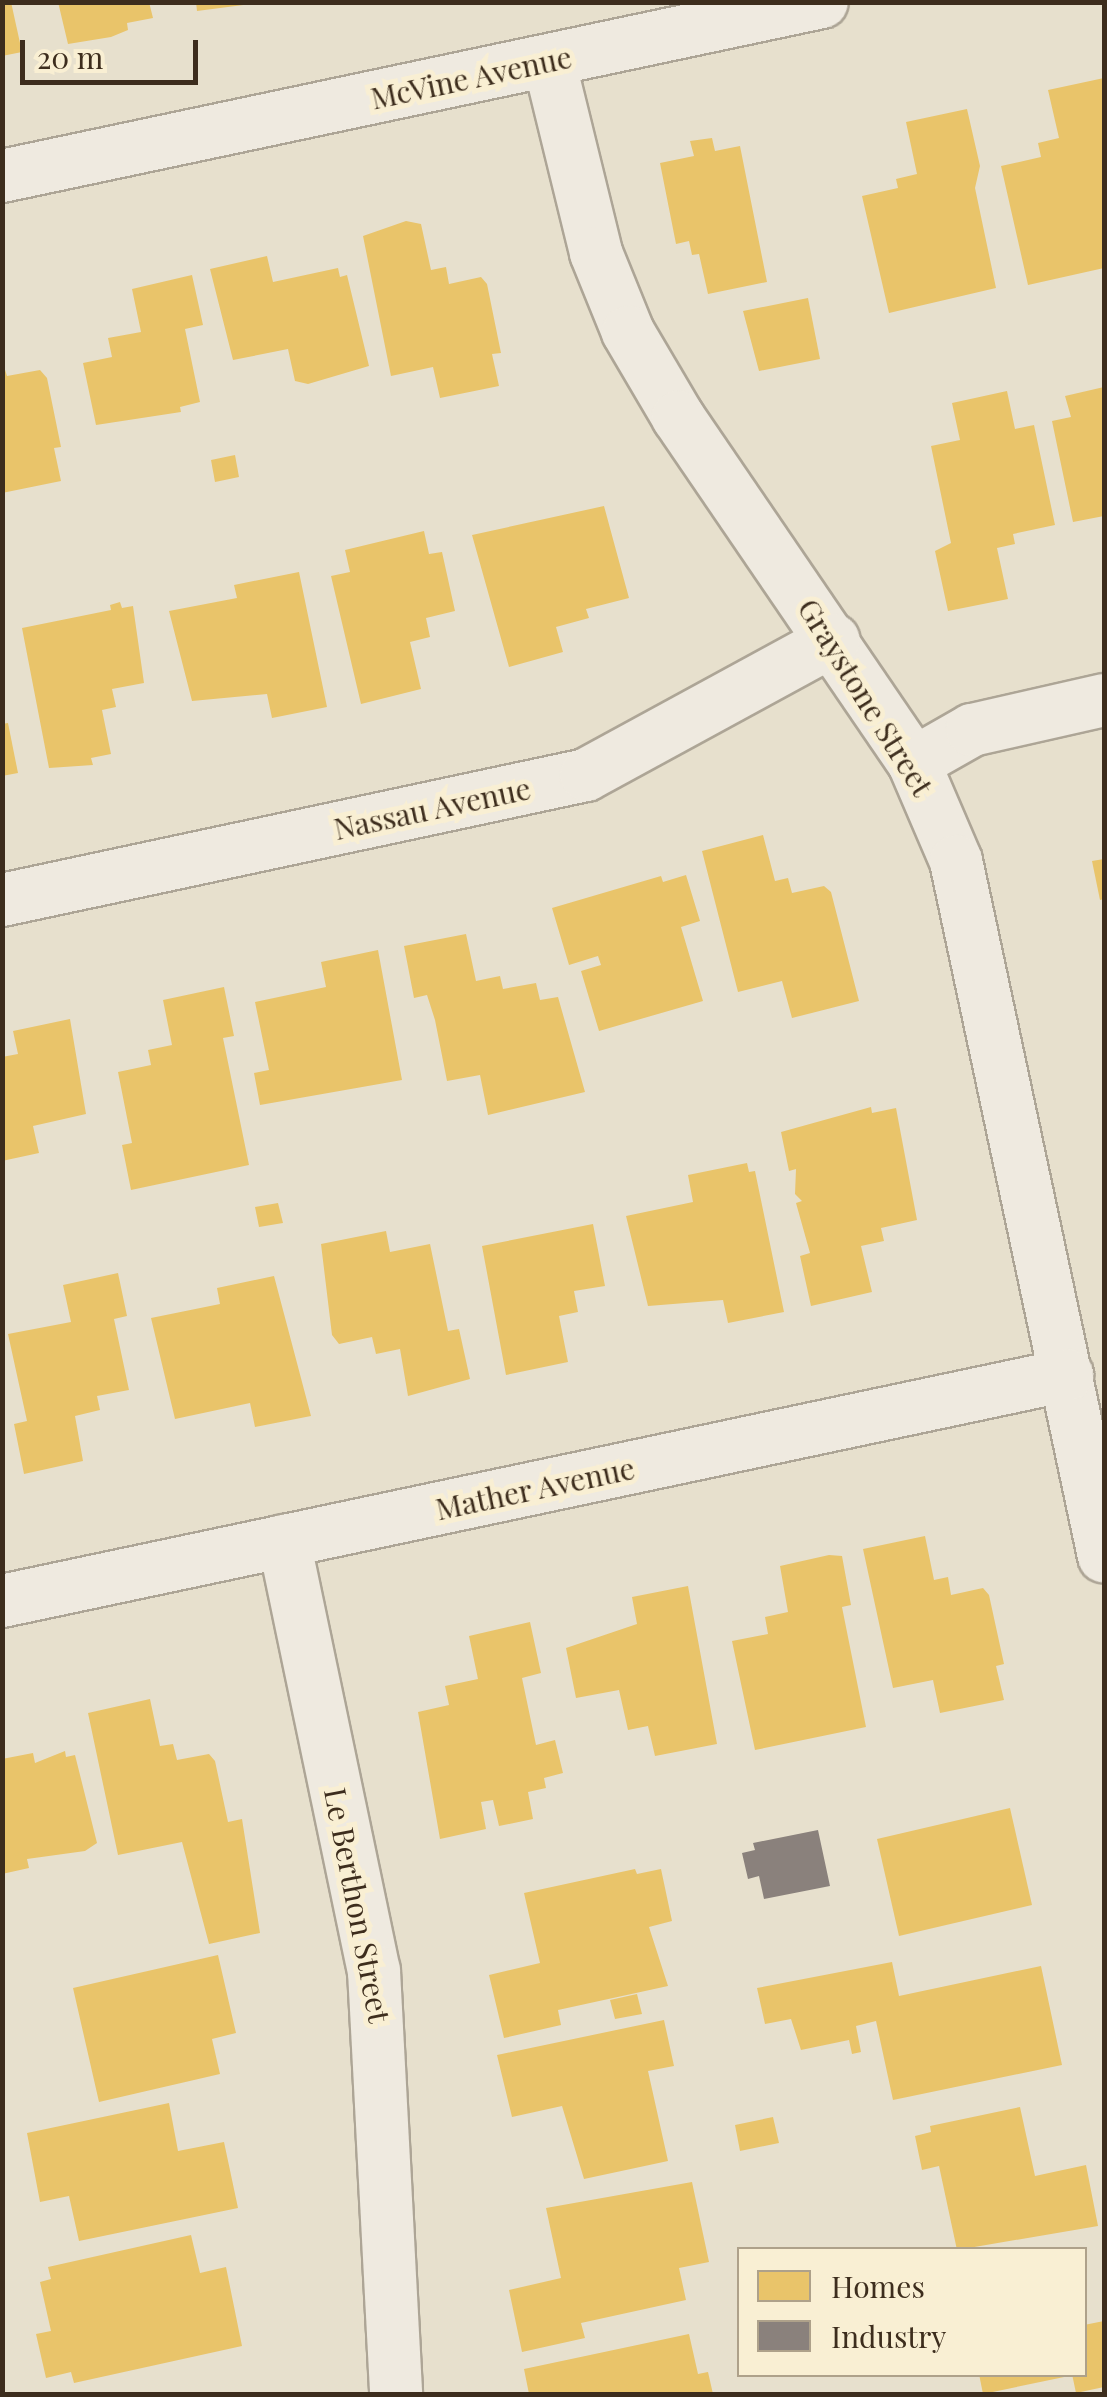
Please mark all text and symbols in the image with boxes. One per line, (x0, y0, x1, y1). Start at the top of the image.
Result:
scale bar (25, 20, 202, 82)
text: 20 m (37, 37, 103, 77)
street label: McVine Avenue (367, 38, 575, 116)
street label: Graystone Street (791, 592, 941, 802)
street label: Nassau Avenue (330, 769, 534, 847)
street label: Mather Avenue (431, 1449, 639, 1527)
street label: Le Berthon Street (318, 1785, 398, 2025)
legend (737, 2247, 1087, 2377)
text: Homes (831, 2266, 925, 2306)
text: Industry (831, 2316, 946, 2356)

